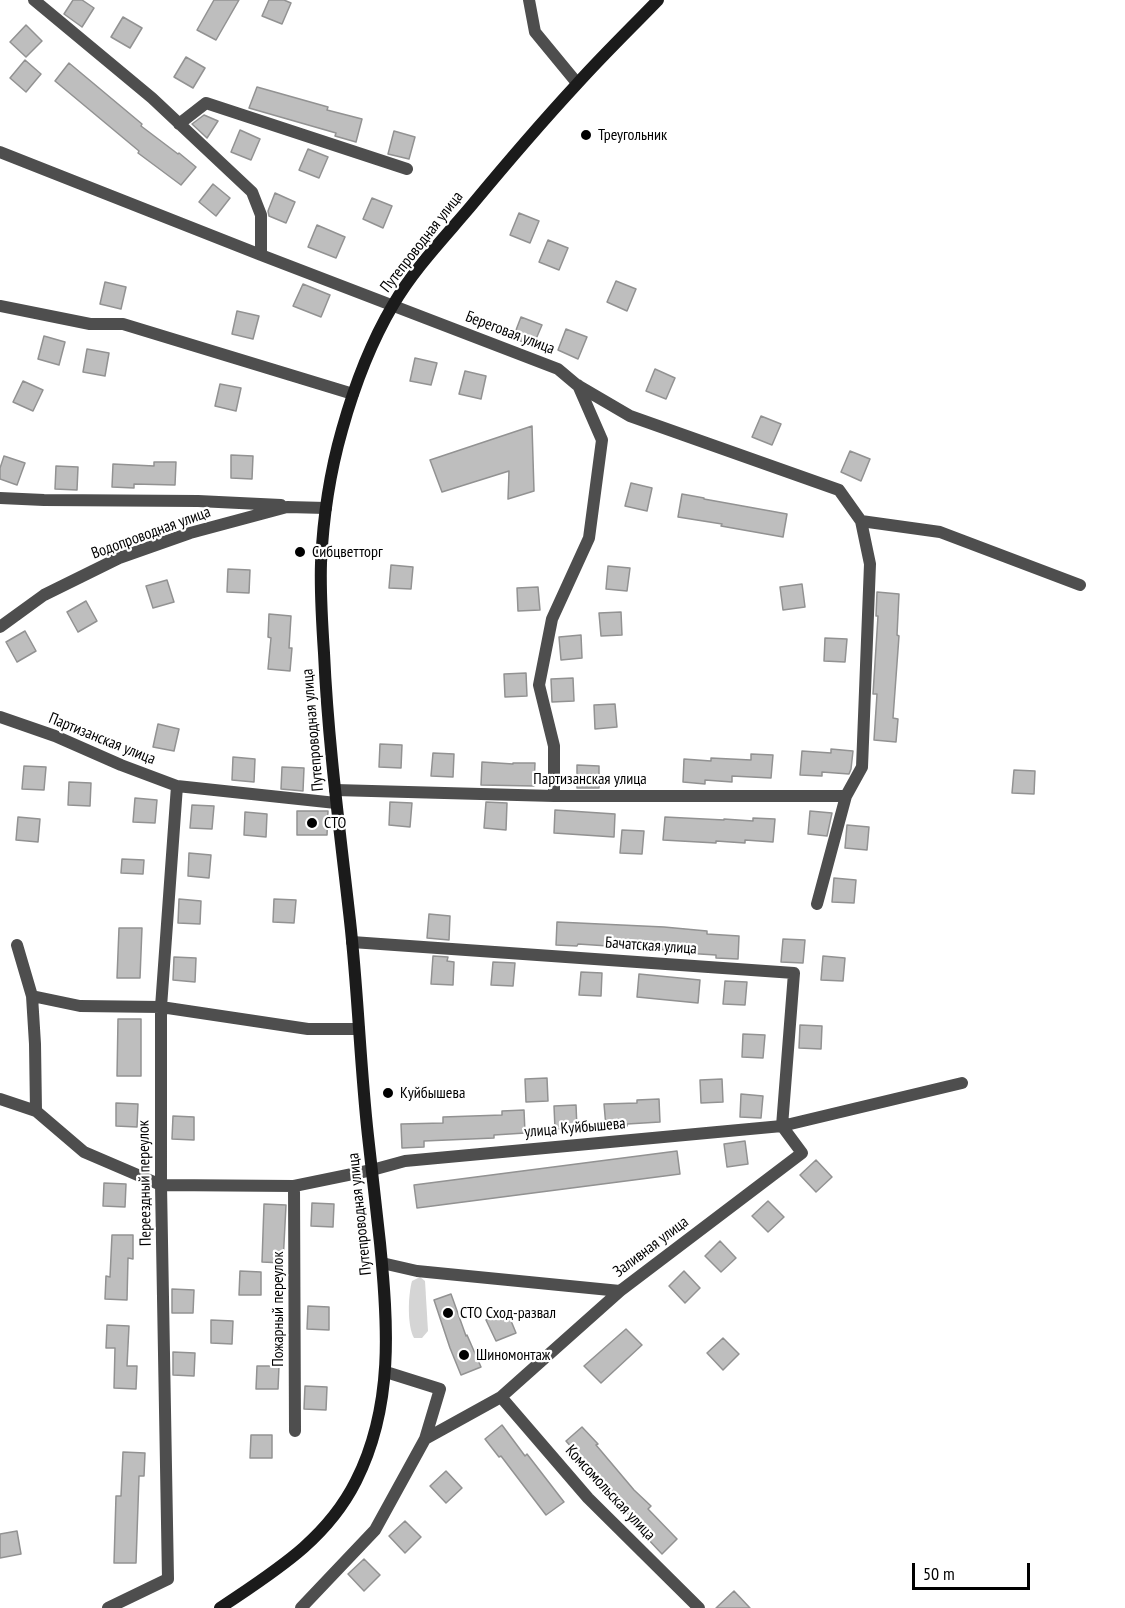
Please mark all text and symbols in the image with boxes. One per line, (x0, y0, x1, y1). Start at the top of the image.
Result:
place label: Треугольник (598, 125, 667, 145)
marker: Треугольник (579, 128, 593, 142)
street label: Путепроводная улица (377, 188, 467, 296)
street label: Береговая улица (463, 307, 557, 359)
street label: Водопроводная улица (89, 503, 213, 563)
place label: Сибцветторг (312, 542, 383, 562)
marker: Сибцветторг (293, 545, 307, 559)
street label: Путепроводная улица (298, 668, 328, 792)
street label: Партизанская улица (46, 709, 158, 769)
street label: Партизанская улица (533, 769, 647, 789)
place label: СТО (324, 813, 346, 833)
marker: СТО (305, 816, 319, 830)
street label: Бачатская улица (605, 933, 697, 959)
place label: Куйбышева (400, 1083, 465, 1103)
marker: Куйбышева (381, 1086, 395, 1100)
street label: улица Куйбышева (524, 1114, 626, 1142)
street label: Переездный переулок (134, 1120, 156, 1246)
street label: Путепроводная улица (344, 1152, 376, 1276)
street label: Заливная улица (610, 1213, 692, 1281)
street label: Пожарный переулок (268, 1251, 288, 1367)
place label: СТО Сход-развал (460, 1303, 556, 1323)
marker: СТО Сход-развал (441, 1306, 455, 1320)
place label: Шиномонтаж (476, 1345, 550, 1365)
marker: Шиномонтаж (457, 1348, 471, 1362)
street label: Комсомольская улица (561, 1441, 659, 1545)
scale bar (915, 1551, 1034, 1589)
text: 50 m (923, 1562, 955, 1585)

